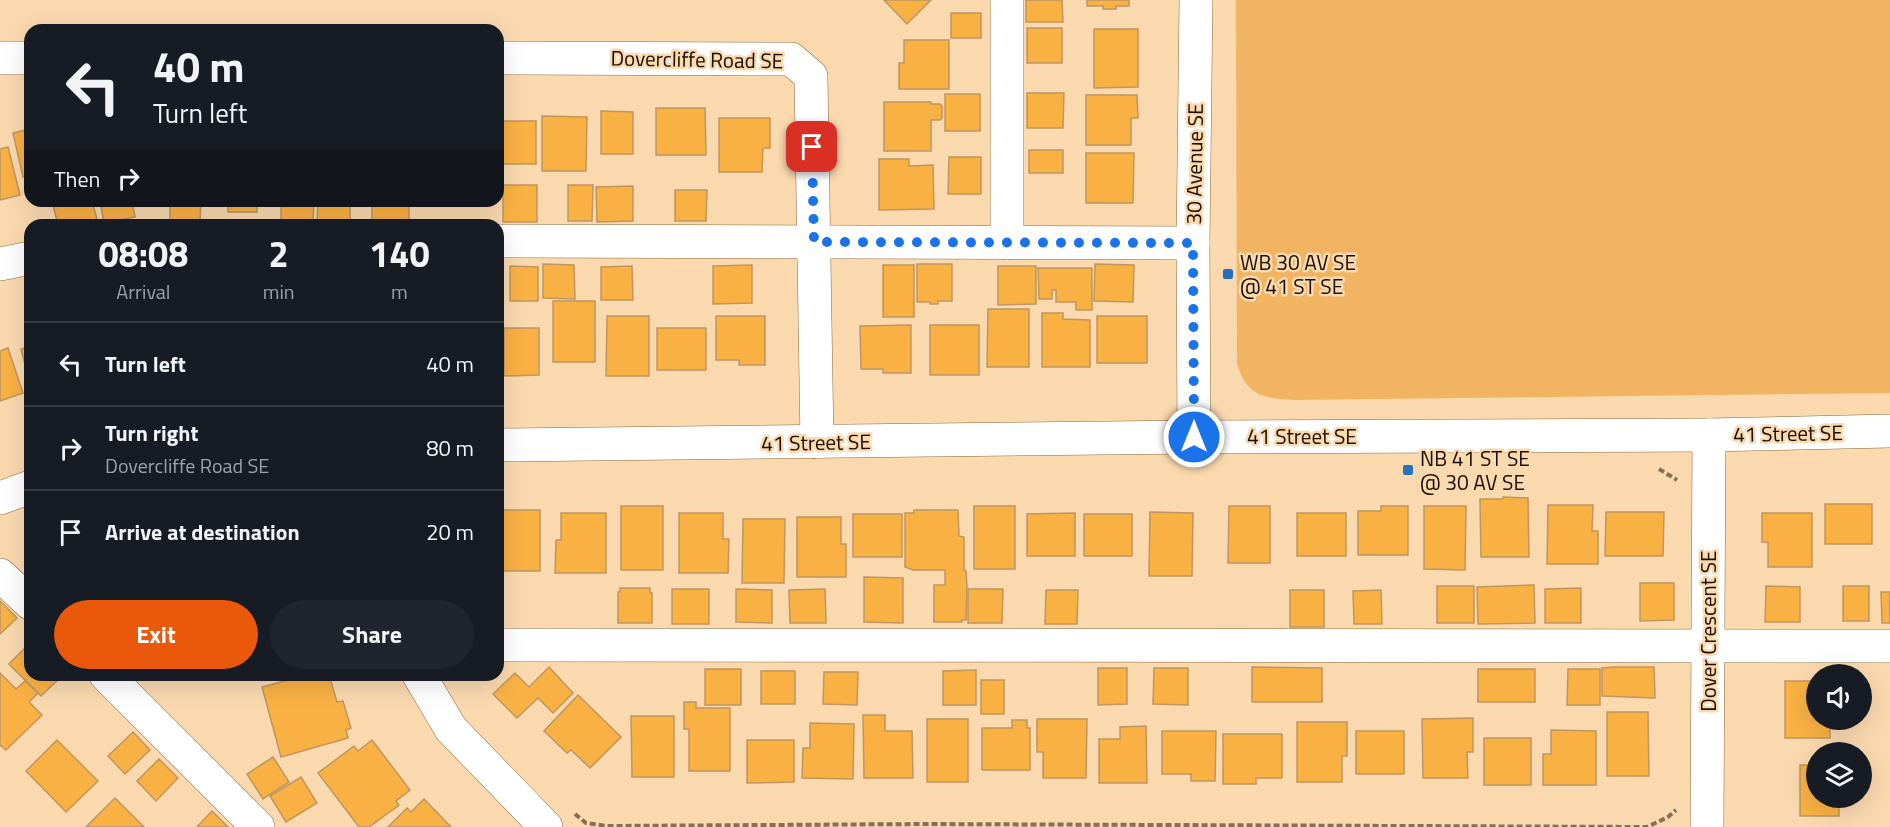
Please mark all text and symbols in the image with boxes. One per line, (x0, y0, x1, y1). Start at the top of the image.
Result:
text: 40 m (153, 34, 245, 98)
street label: Dovercliffe Road SE (610, 41, 784, 77)
icon: left (54, 48, 132, 126)
text: Turn left (153, 92, 247, 133)
street label: 30 Avenue SE (1177, 103, 1211, 225)
pin (786, 121, 837, 172)
icon: arrive (795, 130, 828, 163)
text: Then (54, 162, 100, 196)
icon: right (112, 162, 145, 195)
text: 08:08 (98, 226, 188, 281)
text: 2 (269, 226, 289, 281)
text: 140 (369, 226, 430, 281)
place label: WB 30 AV SE @ 41 ST SE (1240, 246, 1356, 302)
marker: WB 30 AV SE @ 41 ST SE (1221, 267, 1235, 281)
text: Arrival (116, 276, 171, 307)
text: min (263, 276, 295, 307)
text: m (391, 276, 408, 307)
text: Turn left (105, 347, 186, 381)
text: 40 m (426, 347, 474, 381)
icon: left (54, 348, 87, 381)
position arrow (1162, 405, 1226, 469)
text: Turn right (105, 416, 199, 450)
street label: 41 Street SE (1733, 416, 1843, 450)
street label: 41 Street SE (1247, 420, 1357, 452)
street label: 41 Street SE (761, 425, 871, 459)
text: 80 m (426, 431, 474, 465)
icon: right (54, 432, 87, 465)
place label: NB 41 ST SE @ 30 AV SE (1420, 442, 1530, 498)
text: Dovercliffe Road SE (105, 450, 269, 481)
marker: NB 41 ST SE @ 30 AV SE (1401, 463, 1415, 477)
text: Arrive at destination (105, 515, 300, 549)
text: 20 m (426, 515, 474, 549)
icon: arrive (54, 516, 87, 549)
street label: Dover Crescent SE (1692, 550, 1724, 712)
button: Exit (54, 600, 258, 669)
button: Share (270, 600, 474, 669)
map controls (1806, 664, 1872, 808)
button: sound (1806, 664, 1872, 730)
button: layers (1806, 742, 1872, 808)

